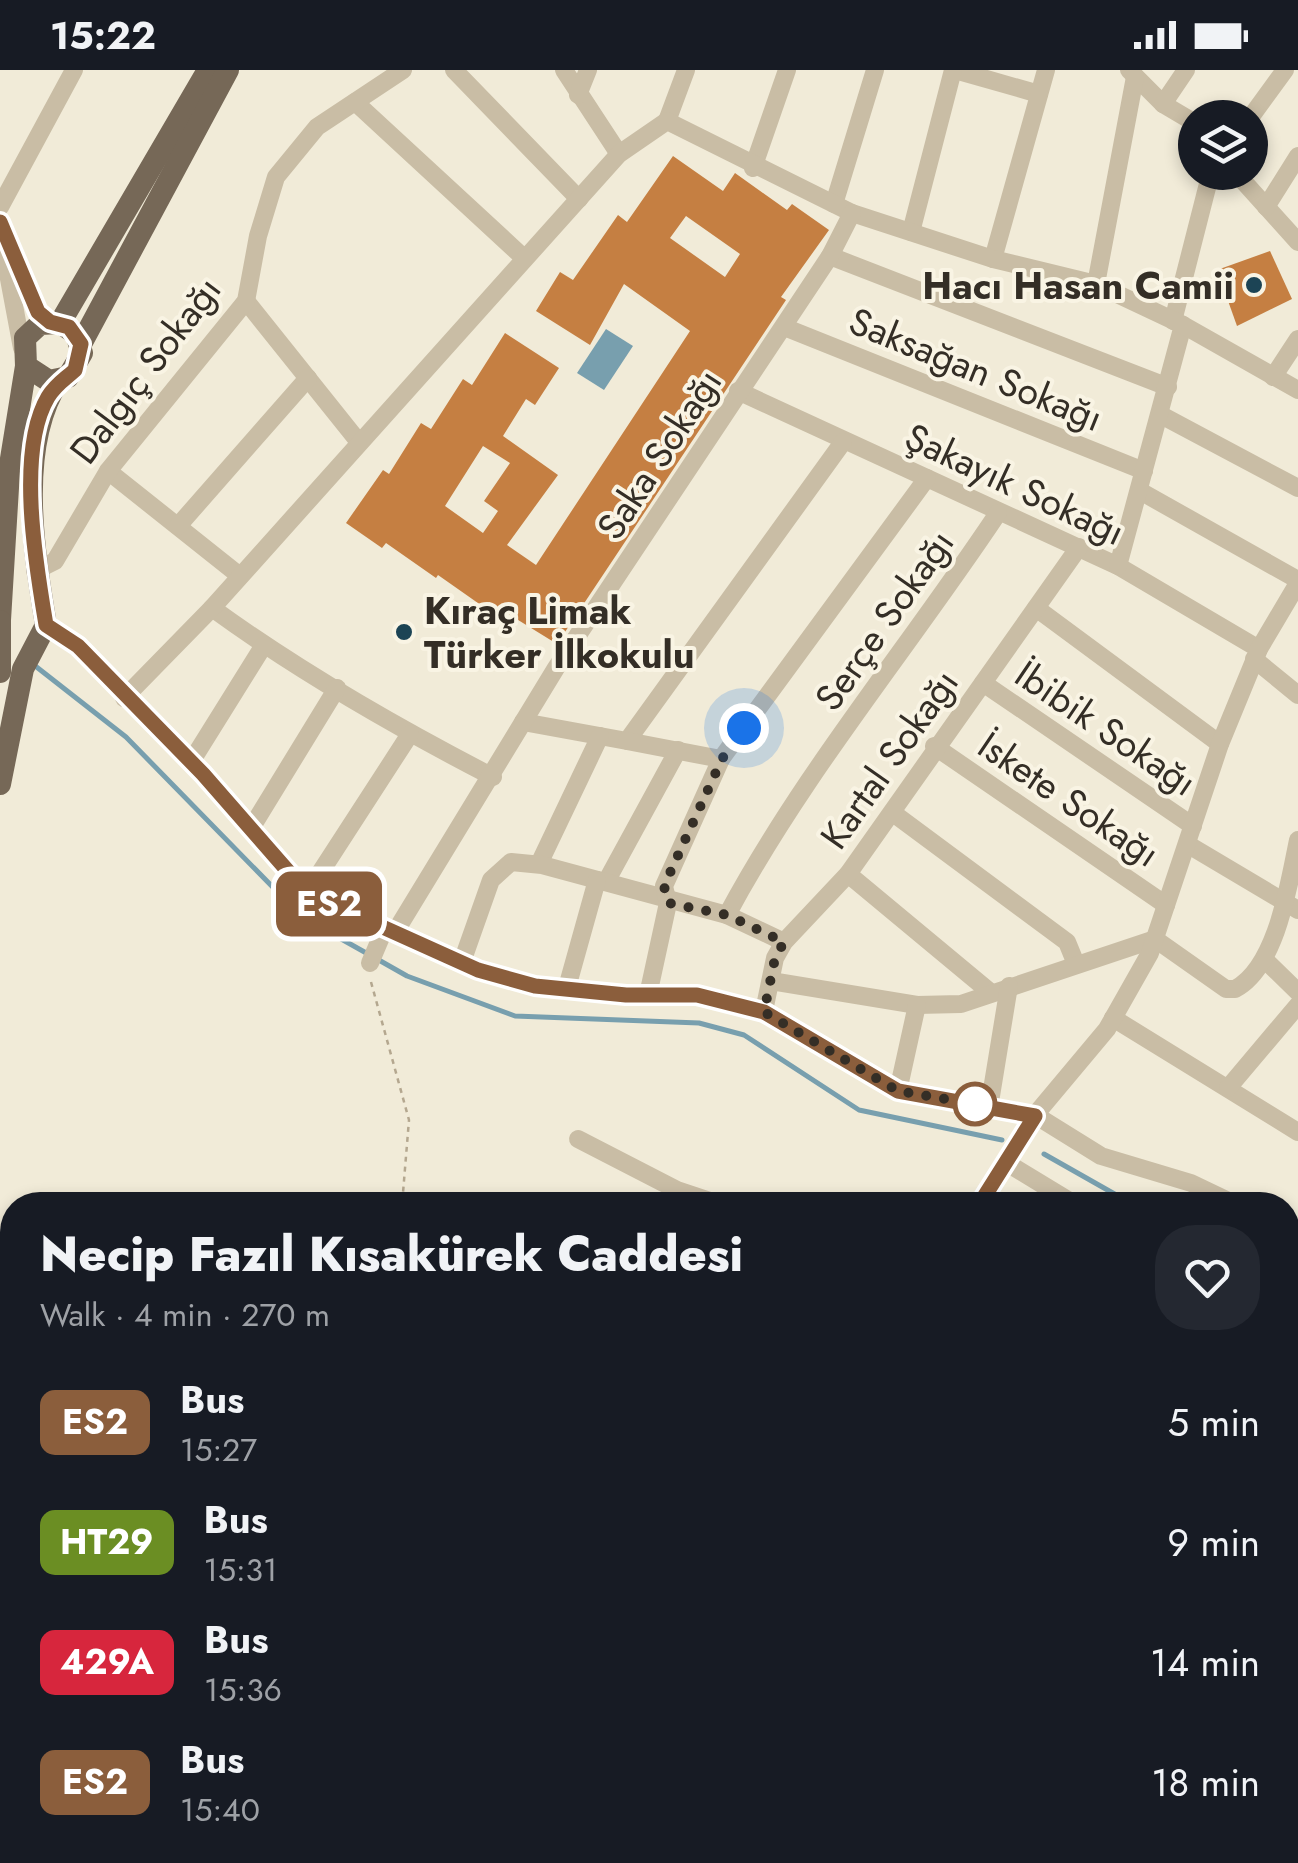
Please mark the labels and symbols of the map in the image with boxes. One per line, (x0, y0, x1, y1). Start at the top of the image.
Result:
place label: Hacı Hasan Camii (922, 258, 1234, 313)
street label: Dalgıç Sokağı (56, 265, 234, 475)
marker: Hacı Hasan Camii (1243, 274, 1265, 296)
street label: Saksağan Sokağı (841, 293, 1111, 445)
street label: Saka Sokağı (583, 358, 735, 550)
street label: Şakayık Sokağı (896, 409, 1134, 559)
street label: Serçe Sokağı (801, 518, 967, 722)
place label: Kıraç Limak Türker İlkokulu (424, 583, 695, 682)
marker: Kıraç Limak Türker İlkokulu (393, 621, 415, 643)
street label: İbibik Sokağı (1004, 647, 1208, 809)
street label: Kartal Sokağı (807, 658, 971, 860)
your location (719, 703, 769, 753)
street label: İskete Sokağı (967, 718, 1171, 880)
line badge: ES2 (272, 872, 386, 936)
unlabelled marker (954, 1083, 996, 1125)

